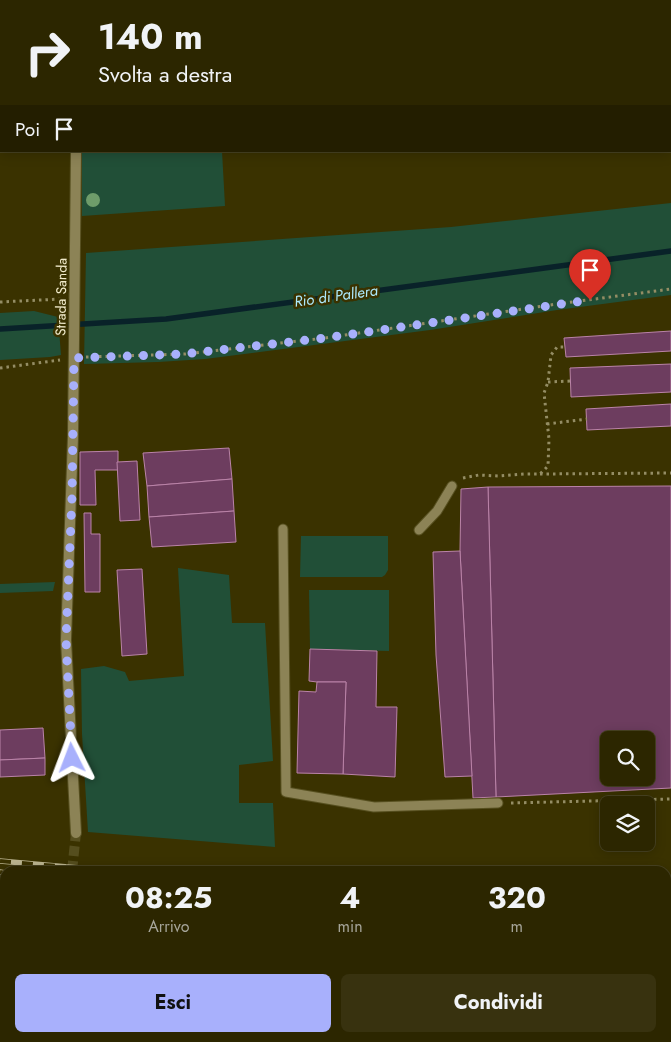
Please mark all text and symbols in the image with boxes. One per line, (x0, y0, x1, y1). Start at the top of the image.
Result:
text: 140 m (98, 12, 203, 62)
icon: right (15, 20, 80, 85)
text: Svolta a destra (98, 58, 232, 90)
icon: arrive (50, 115, 78, 143)
text: Poi (15, 116, 40, 143)
pin (569, 249, 611, 300)
icon: arrive (576, 256, 604, 284)
street label: Strada Sanda (50, 258, 72, 336)
water label: Rio di Pallera (293, 279, 380, 313)
position arrow (45, 731, 97, 783)
map controls (600, 731, 655, 851)
button: search (600, 731, 655, 786)
button: layers (600, 796, 655, 851)
text: 08:25 (125, 876, 212, 919)
text: 4 (340, 876, 361, 919)
text: 320 (488, 876, 546, 919)
text: Arrivo (148, 915, 189, 938)
text: min (338, 915, 363, 938)
text: m (511, 915, 523, 938)
button: Esci (15, 974, 331, 1032)
button: Condividi (341, 974, 656, 1032)

